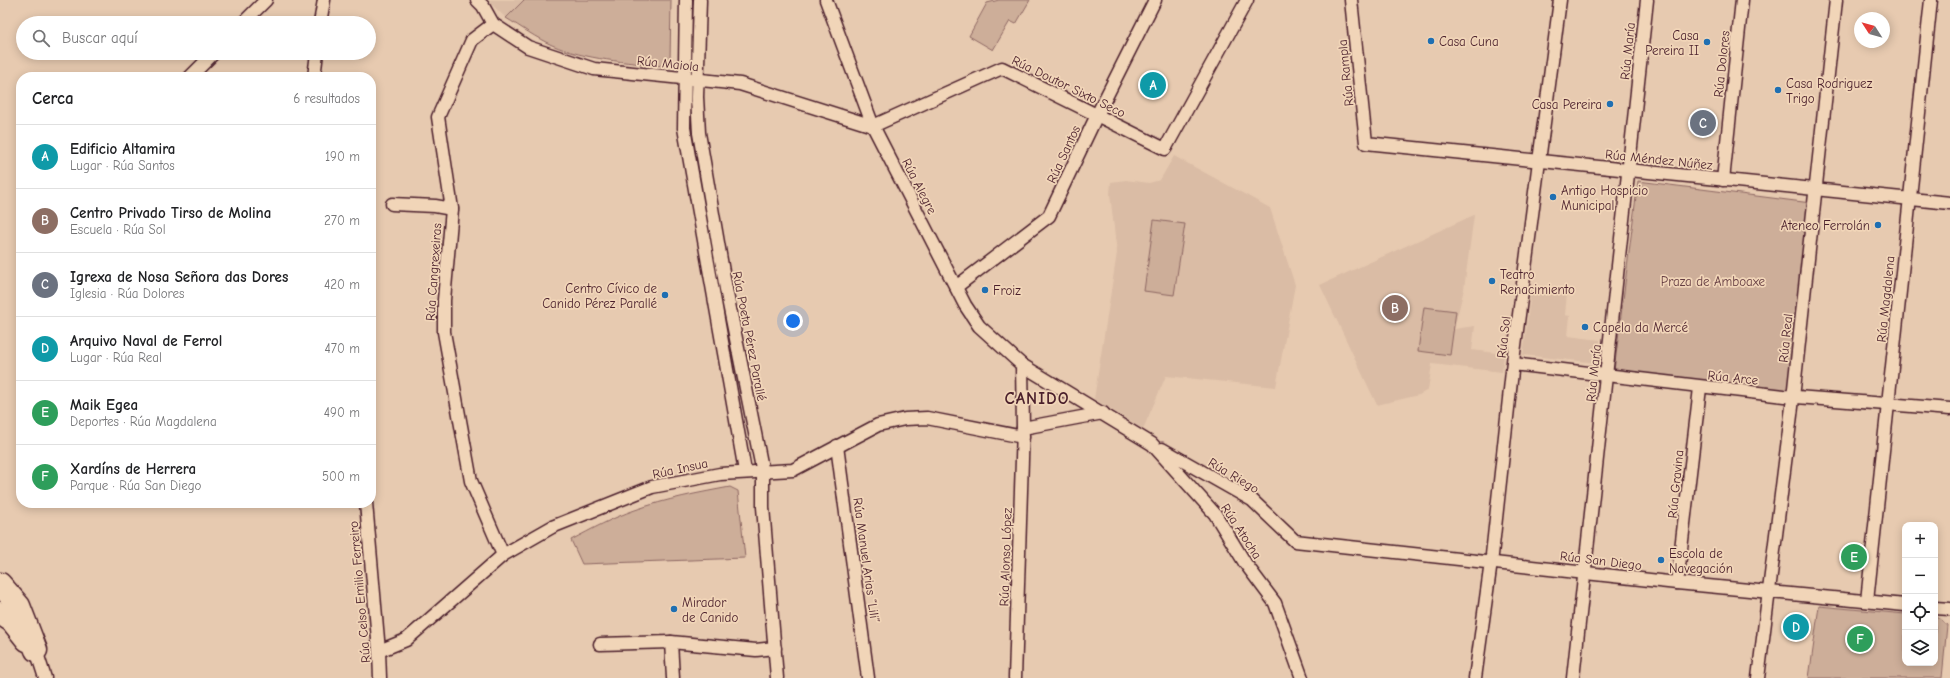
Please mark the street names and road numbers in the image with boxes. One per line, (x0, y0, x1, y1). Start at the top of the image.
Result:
street label: Rúa María (1617, 21, 1638, 81)
street label: Rúa Dolores (1711, 30, 1732, 98)
street label: Rúa Rampla (1335, 39, 1356, 107)
street label: Rúa Doutor Sixto Seco (1010, 52, 1128, 121)
street label: Rúa Maiola (636, 53, 700, 74)
street label: Rúa Santos (1044, 123, 1083, 186)
street label: Rúa Méndez Núñez (1604, 146, 1714, 173)
street label: Rúa Alegre (899, 156, 940, 217)
street label: Rúa Cangrexeiras (423, 223, 444, 321)
street label: Rúa Magdalena (1874, 255, 1897, 343)
street label: Rúa Poeta Pérez Parallé (730, 270, 770, 403)
street label: Rúa Real (1775, 313, 1796, 363)
street label: Rúa Sol (1493, 315, 1514, 359)
street label: Rúa María (1583, 343, 1604, 403)
street label: Rúa Arce (1707, 367, 1759, 388)
street label: Rúa Gravina (1664, 449, 1687, 519)
street label: Rúa Riego (1206, 454, 1262, 496)
street label: Rúa Insua (651, 455, 709, 482)
street label: Rúa Manuel Arias “Lili” (850, 497, 883, 624)
street label: Rúa Atocha (1218, 501, 1265, 562)
street label: Rúa Alonso López (996, 507, 1015, 607)
street label: Rúa Celso Emilio Ferreiro (346, 520, 373, 664)
street label: Rúa San Diego (1559, 548, 1643, 573)

